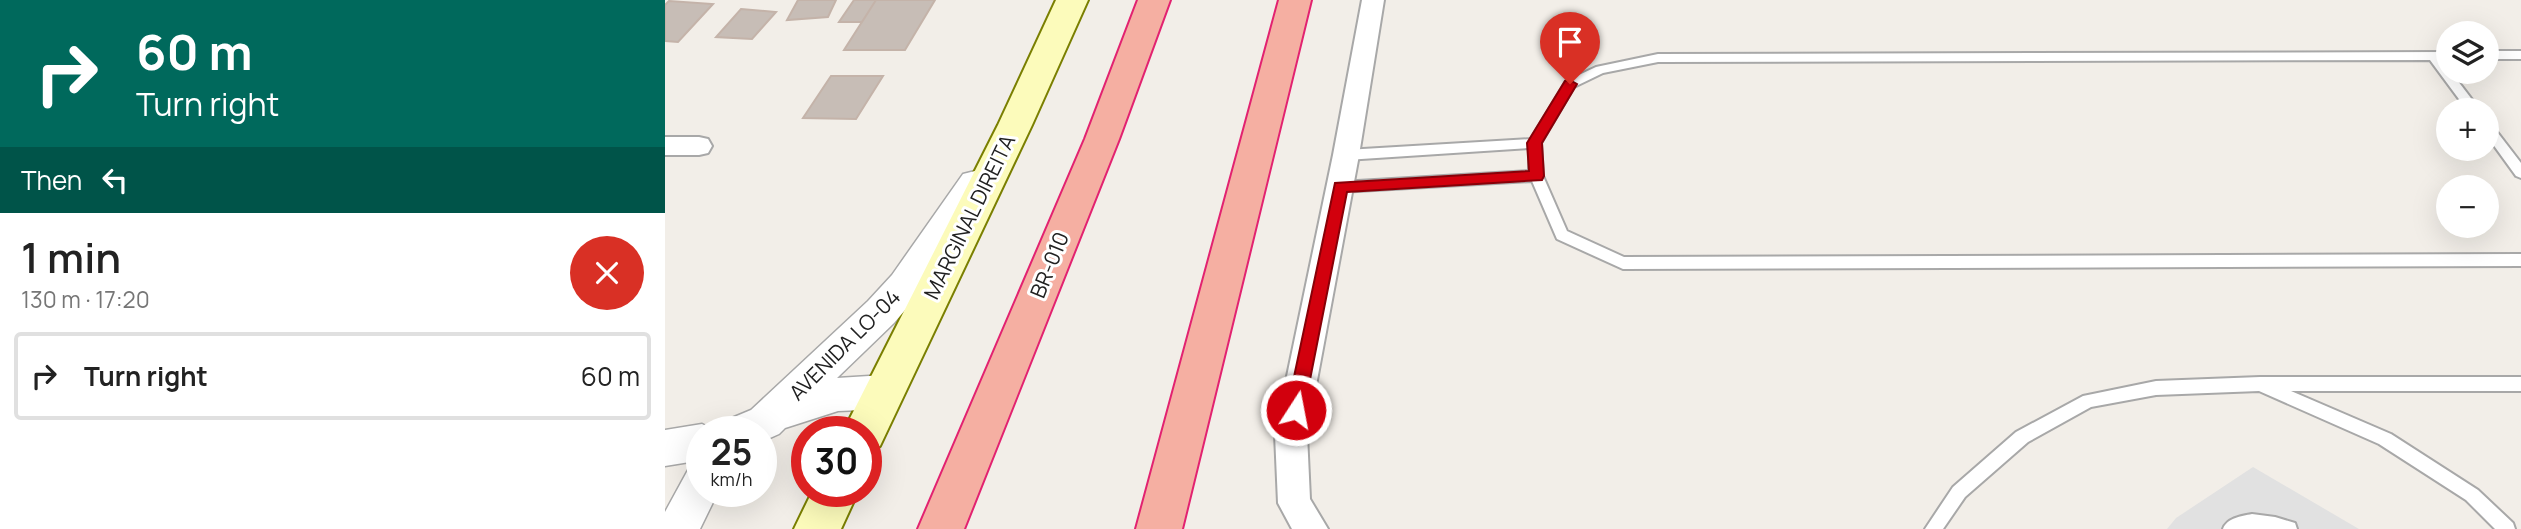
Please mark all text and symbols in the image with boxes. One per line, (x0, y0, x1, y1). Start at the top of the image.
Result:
pin (1540, 12.0, 1600, 84)
text: 60 m (136, 18, 253, 85)
map controls (2436, 21, 2499, 238)
button: layers (2436, 21, 2499, 84)
icon: arrive (1551, 23, 1589, 61)
icon: right (21, 28, 112, 119)
text: Turn right (136, 82, 279, 126)
button: + (2436, 98, 2499, 161)
street label: MARGINAL DIREITA (917, 130, 1021, 304)
icon: left (96, 161, 134, 199)
text: Then (21, 162, 82, 198)
button: − (2436, 175, 2499, 238)
text: 1 min (21, 228, 121, 286)
street label: BR-010 (1023, 228, 1075, 302)
button: close (570, 236, 644, 310)
text: 130 m · 17:20 (21, 283, 150, 315)
street label: AVENIDA LO-04 (783, 283, 906, 406)
icon: right (25, 357, 63, 395)
text: Turn right (84, 358, 208, 394)
text: 60 m (581, 358, 640, 394)
position arrow (1259, 373, 1333, 447)
speed limit sign: 30 (791, 416, 882, 507)
text: 25 (711, 428, 752, 476)
text: km/h (711, 467, 752, 491)

